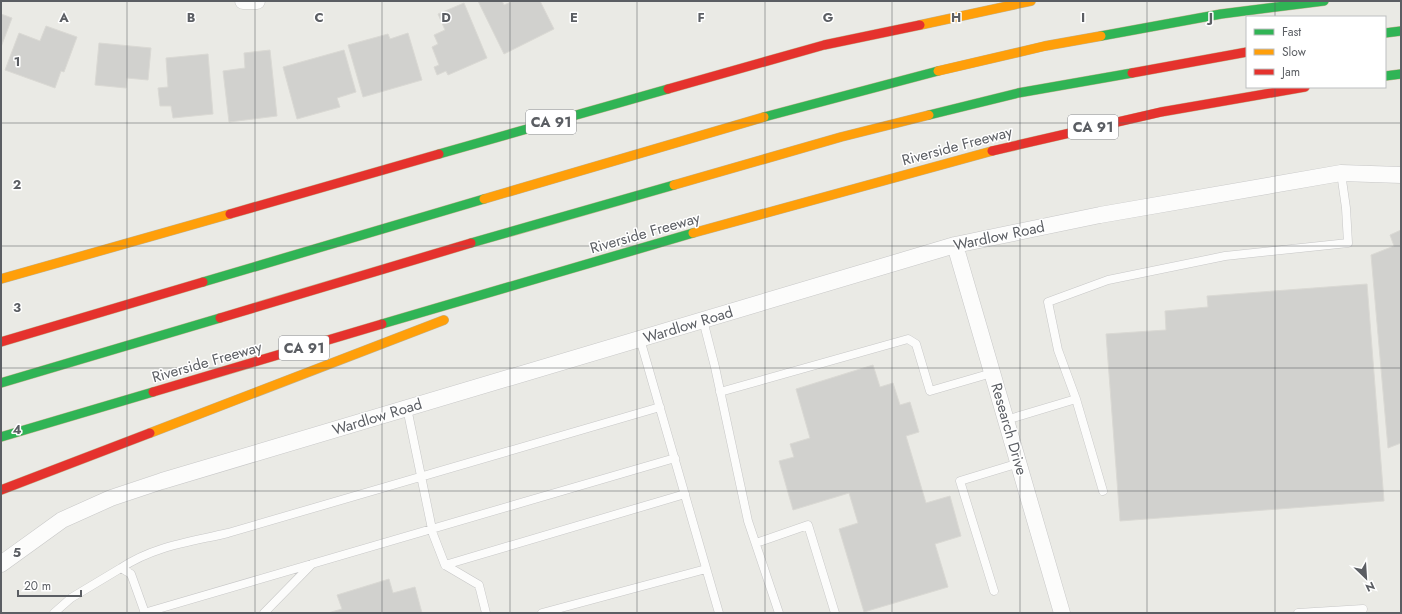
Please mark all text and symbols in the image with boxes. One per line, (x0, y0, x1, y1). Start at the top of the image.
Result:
text: A (58, 8, 69, 27)
text: B (187, 8, 196, 27)
text: C (314, 8, 324, 27)
text: D (441, 8, 451, 27)
text: E (570, 8, 578, 27)
text: F (697, 8, 705, 27)
text: G (823, 8, 834, 27)
text: H (951, 8, 961, 27)
text: I (1081, 8, 1085, 27)
text: J (1206, 8, 1213, 27)
legend (1246, 16, 1386, 88)
text: Fast (1282, 23, 1301, 41)
text: Slow (1282, 43, 1307, 61)
text: 1 (14, 52, 20, 71)
text: Jam (1280, 63, 1300, 81)
road number: CA 91 (526, 110, 576, 134)
road number: CA 91 (1068, 115, 1118, 139)
street label: Riverside Freeway (899, 121, 1015, 171)
text: 2 (13, 175, 21, 194)
street label: Riverside Freeway (587, 207, 703, 259)
street label: Wardlow Road (951, 216, 1047, 256)
text: 3 (13, 298, 21, 317)
street label: Wardlow Road (640, 301, 736, 349)
street label: Riverside Freeway (149, 336, 265, 388)
road number: CA 91 (279, 336, 329, 360)
street label: Research Drive (985, 380, 1033, 478)
street label: Wardlow Road (329, 393, 425, 441)
text: 4 (12, 420, 22, 439)
text: 5 (13, 543, 21, 562)
north arrow (1346, 558, 1386, 598)
scale bar (18, 572, 81, 598)
text: 20 m (24, 577, 51, 595)
text: N (1363, 578, 1378, 596)

